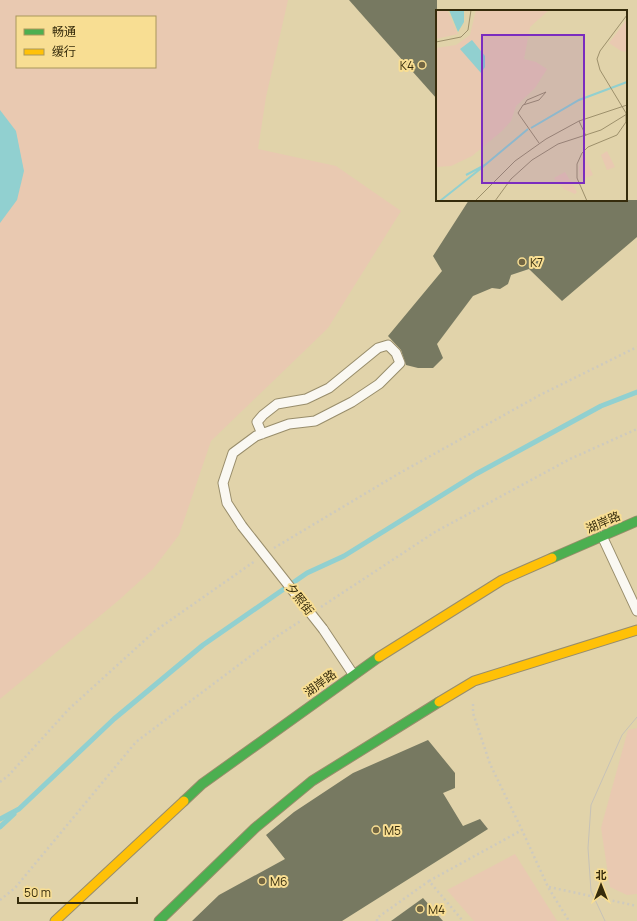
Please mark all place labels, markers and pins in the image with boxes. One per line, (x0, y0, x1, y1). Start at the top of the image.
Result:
place label: K4 (400, 57, 414, 74)
marker: K4 (417, 60, 427, 70)
place label: K7 (530, 254, 543, 271)
marker: K7 (517, 257, 527, 267)
place label: M5 (384, 822, 401, 839)
marker: M5 (371, 825, 381, 835)
place label: M6 (270, 873, 288, 890)
marker: M6 (257, 876, 267, 886)
place label: M4 (428, 901, 445, 918)
marker: M4 (415, 904, 425, 914)

